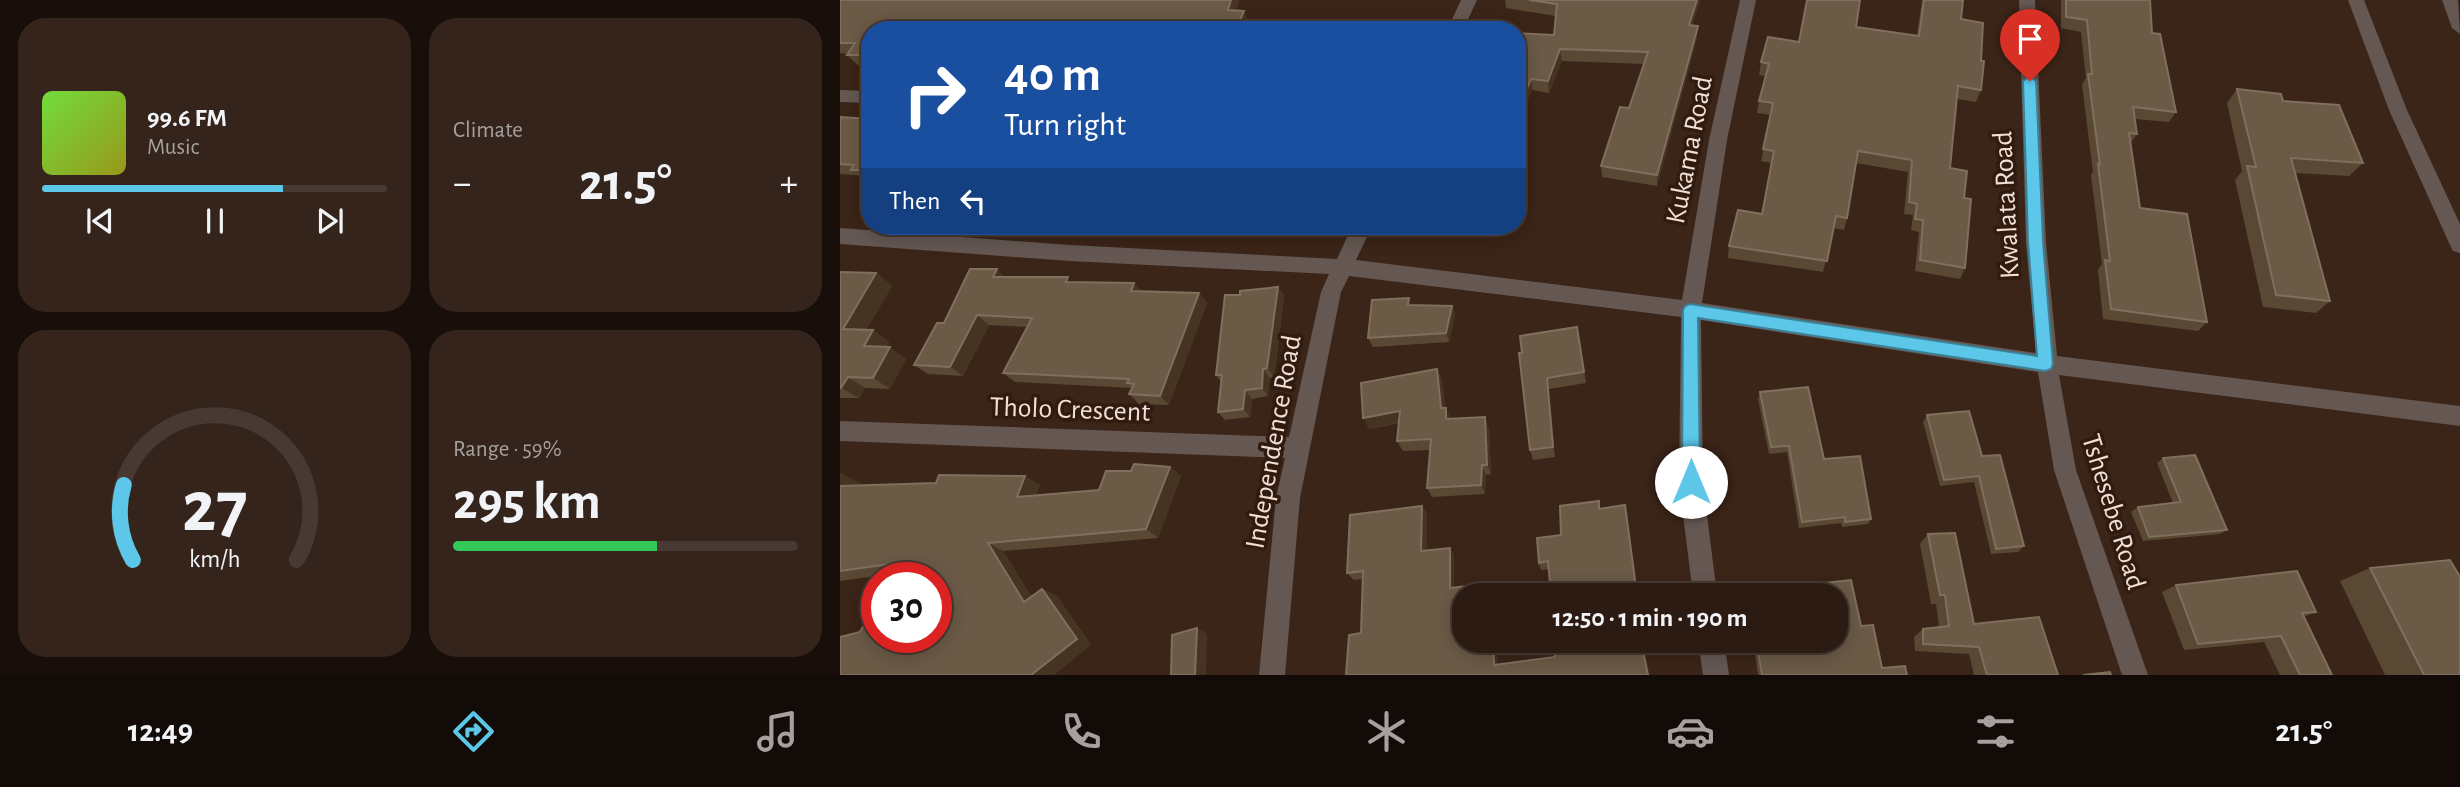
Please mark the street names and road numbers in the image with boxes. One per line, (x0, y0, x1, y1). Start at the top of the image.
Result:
street label: Kukama Road (1662, 74, 1718, 226)
street label: Kwalata Road (1989, 130, 2025, 280)
street label: Independence Road (1241, 333, 1307, 551)
street label: Tholo Crescent (989, 393, 1151, 427)
street label: Tshesebe Road (2076, 431, 2150, 593)

